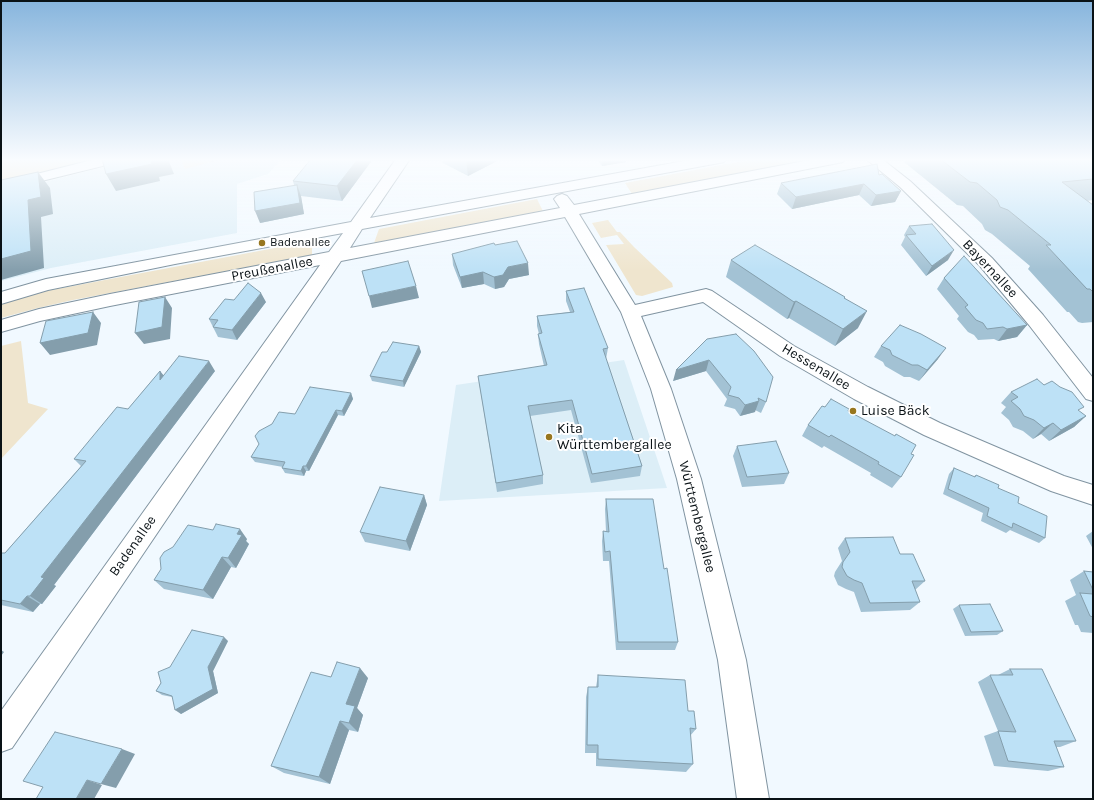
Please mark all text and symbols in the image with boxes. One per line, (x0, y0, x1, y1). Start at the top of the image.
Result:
place label: Badenallee (270, 236, 330, 250)
street label: Bayernallee (959, 236, 1021, 302)
marker: Badenallee (257, 238, 267, 248)
street label: Preußenallee (230, 253, 314, 285)
street label: Hessenallee (779, 340, 853, 394)
place label: Luise Bäck (861, 403, 930, 419)
marker: Luise Bäck (848, 406, 858, 416)
place label: Kita Württembergallee (557, 421, 672, 454)
marker: Kita Württembergallee (544, 432, 554, 442)
street label: Württembergallee (675, 459, 719, 575)
street label: Badenallee (106, 512, 160, 580)

